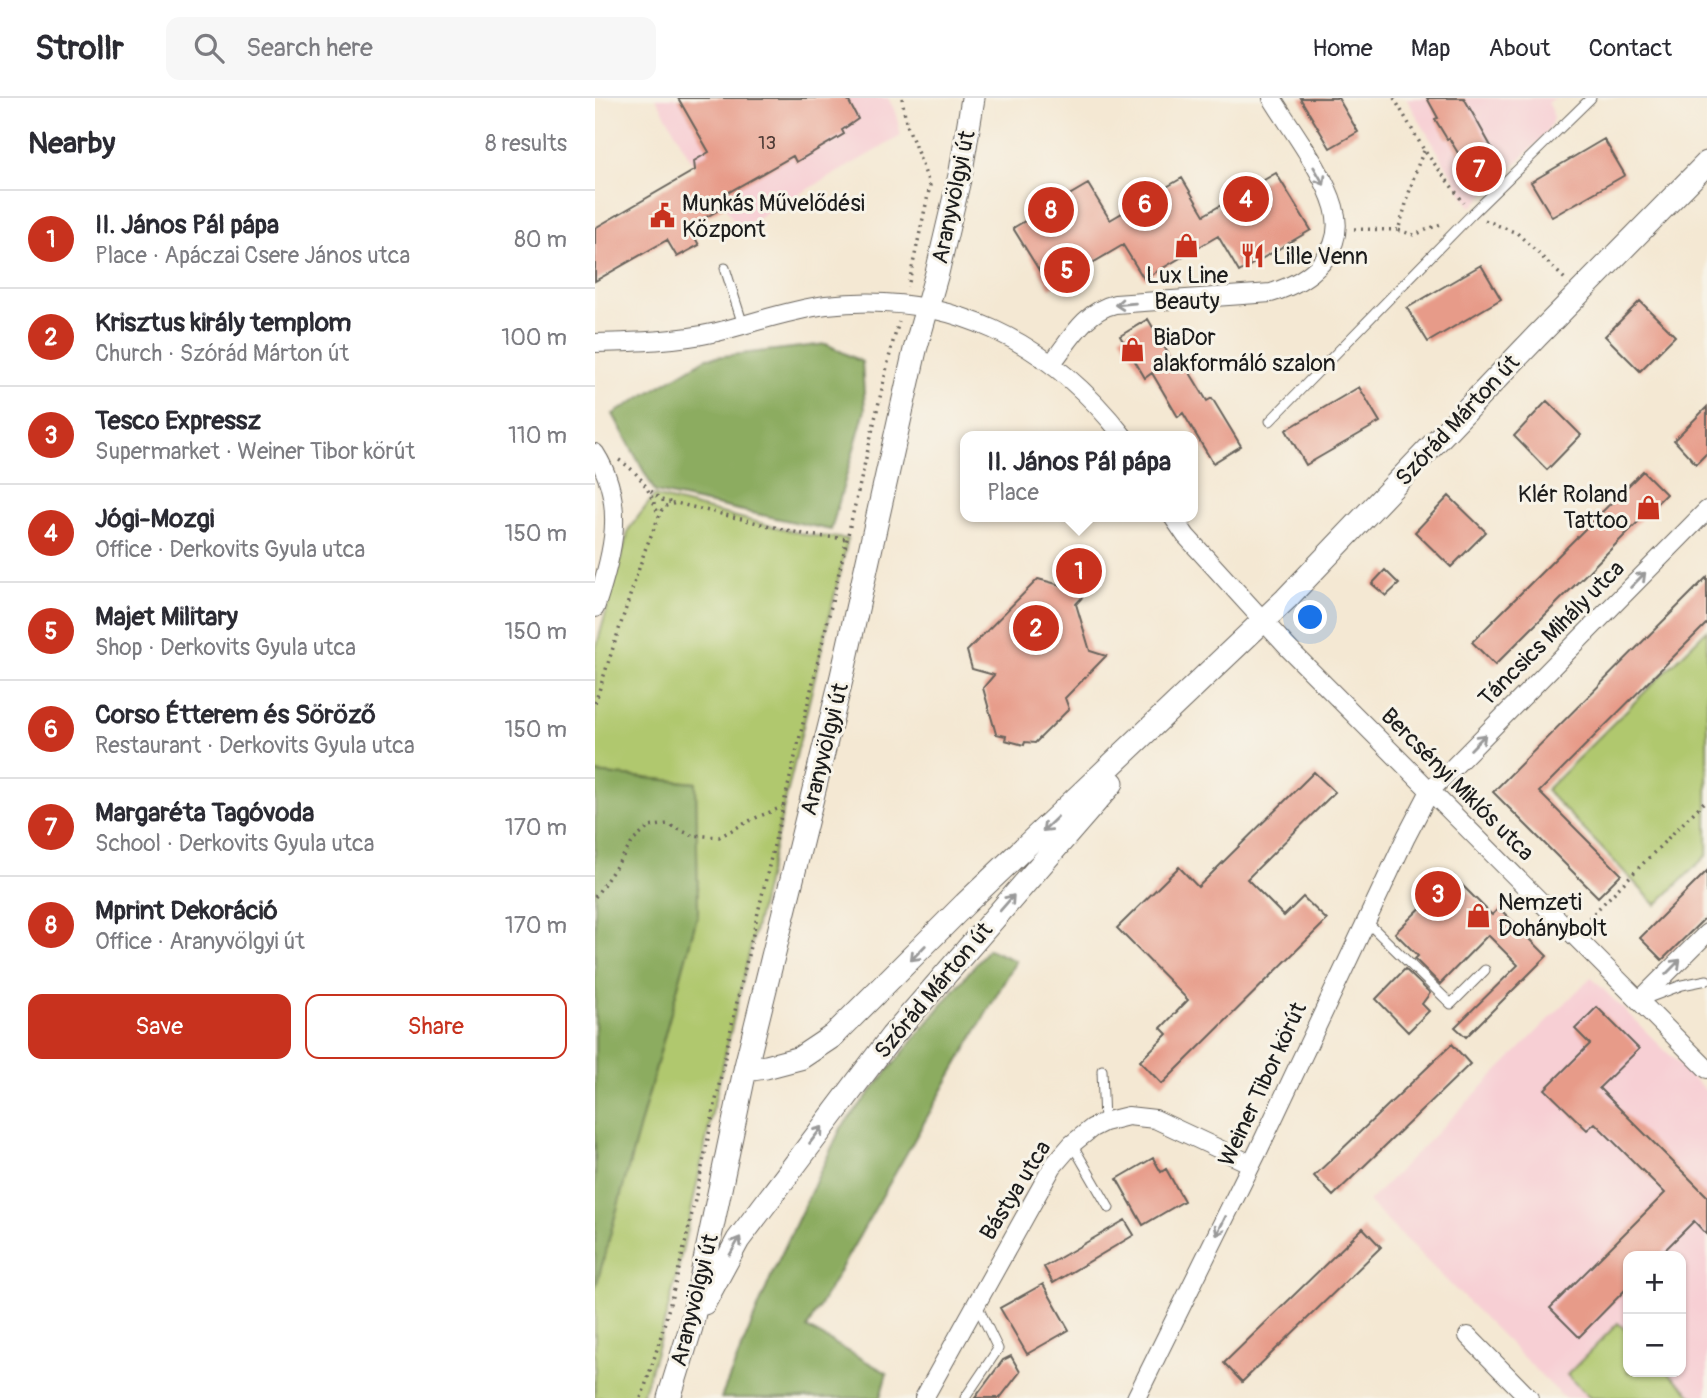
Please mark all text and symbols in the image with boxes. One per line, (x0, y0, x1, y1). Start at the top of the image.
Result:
search box (166, 17, 656, 80)
text: Strollr (35, 28, 124, 69)
icon: search (190, 29, 228, 67)
text: Search here (246, 32, 373, 64)
text: Home (1312, 34, 1373, 63)
text: Map (1411, 34, 1451, 63)
text: About (1489, 34, 1551, 63)
text: Contact (1589, 34, 1672, 63)
text: Nearby (28, 125, 115, 162)
street label: Aranyvölgyi út (925, 127, 982, 266)
text: 8 results (485, 129, 567, 158)
house number: 13 (758, 131, 776, 155)
pin: 7 (1456, 143, 1502, 195)
one-way arrow (1313, 165, 1326, 186)
pin: 4 (1223, 173, 1269, 225)
pin: 6 (1122, 178, 1168, 230)
pin: 8 (1028, 184, 1074, 236)
place label: Munkás Művelődési Központ (682, 189, 865, 244)
public building icon: Munkás Művelődési Központ (648, 202, 676, 230)
text: II. János Pál pápa (95, 209, 279, 241)
text: 1 (47, 225, 56, 254)
text: 80 m (514, 225, 567, 254)
shop icon: Lux Line Beauty (1173, 231, 1201, 259)
text: Place · Apáczai Csere János utca (95, 241, 410, 270)
restaurant icon: Lille Venn (1239, 242, 1267, 270)
place label: Lille Venn (1273, 242, 1368, 271)
pin: 5 (1044, 244, 1090, 296)
place label: Lux Line Beauty (1146, 261, 1229, 316)
one-way arrow (1114, 298, 1137, 311)
text: Krisztus király templom (95, 307, 351, 339)
text: 2 (45, 323, 57, 352)
text: 100 m (501, 323, 567, 352)
place label: BiaDor alakformáló szalon (1153, 323, 1336, 378)
shop icon: BiaDor alakformáló szalon (1119, 336, 1147, 364)
text: Church · Szórád Márton út (95, 339, 349, 368)
street label: Szórád Márton út (1389, 348, 1526, 492)
text: Tesco Expressz (95, 405, 261, 437)
text: 3 (45, 421, 57, 450)
text: 110 m (508, 421, 567, 450)
popup (960, 431, 1198, 522)
text: Supermarket · Weiner Tibor körút (95, 437, 415, 466)
text: II. János Pál pápa (987, 446, 1171, 478)
text: Place (987, 478, 1039, 507)
place label: Klér Roland Tattoo (1518, 480, 1628, 535)
shop icon: Klér Roland Tattoo (1634, 493, 1662, 521)
text: Jógi-Mozgi (95, 503, 214, 535)
text: 4 (44, 519, 58, 548)
text: 150 m (504, 519, 567, 548)
text: Office · Derkovits Gyula utca (95, 535, 365, 564)
pin: 1 (1056, 545, 1102, 597)
street label: Táncsics Mihály utca (1472, 554, 1631, 713)
one-way arrow (1629, 572, 1646, 589)
your location (1293, 600, 1327, 634)
text: Majet Military (95, 601, 238, 633)
pin: 2 (1013, 602, 1059, 654)
text: 5 (45, 617, 57, 646)
text: 150 m (504, 617, 567, 646)
text: Shop · Derkovits Gyula utca (95, 633, 356, 662)
street label: Aranyvölgyi út (794, 679, 855, 818)
text: Corso Étterem és Söröző (95, 699, 376, 731)
street label: Bercsényi Miklós utca (1375, 702, 1540, 867)
text: 6 (44, 715, 58, 744)
text: 150 m (504, 715, 567, 744)
text: Restaurant · Derkovits Gyula utca (95, 731, 415, 760)
one-way arrow (1469, 734, 1486, 751)
text: Margaréta Tagóvoda (95, 797, 314, 829)
text: 7 (45, 813, 57, 842)
text: 170 m (505, 813, 567, 842)
one-way arrow (1042, 815, 1059, 832)
text: School · Derkovits Gyula utca (95, 829, 374, 858)
pin: 3 (1415, 868, 1461, 920)
place label: Nemzeti Dohánybolt (1498, 888, 1608, 943)
one-way arrow (999, 894, 1015, 912)
text: Mprint Dekoráció (95, 895, 278, 927)
shop icon: Nemzeti Dohánybolt (1464, 901, 1492, 929)
text: 8 (45, 911, 57, 940)
text: 170 m (505, 911, 567, 940)
street label: Szórád Márton út (868, 916, 999, 1064)
text: Office · Aranyvölgyi út (95, 927, 305, 956)
one-way arrow (910, 944, 927, 961)
one-way arrow (1665, 959, 1682, 976)
button: Save (28, 994, 291, 1059)
button: Share (305, 994, 567, 1059)
street label: Weiner Tibor körút (1212, 997, 1313, 1171)
one-way arrow (809, 1126, 824, 1145)
street label: Bástya utca (973, 1135, 1057, 1245)
one-way arrow (1214, 1215, 1228, 1236)
street label: Aranyvölgyi út (664, 1230, 725, 1369)
one-way arrow (728, 1236, 742, 1256)
map controls (1623, 1251, 1686, 1377)
button: + (1623, 1251, 1686, 1314)
button: − (1623, 1314, 1686, 1377)

